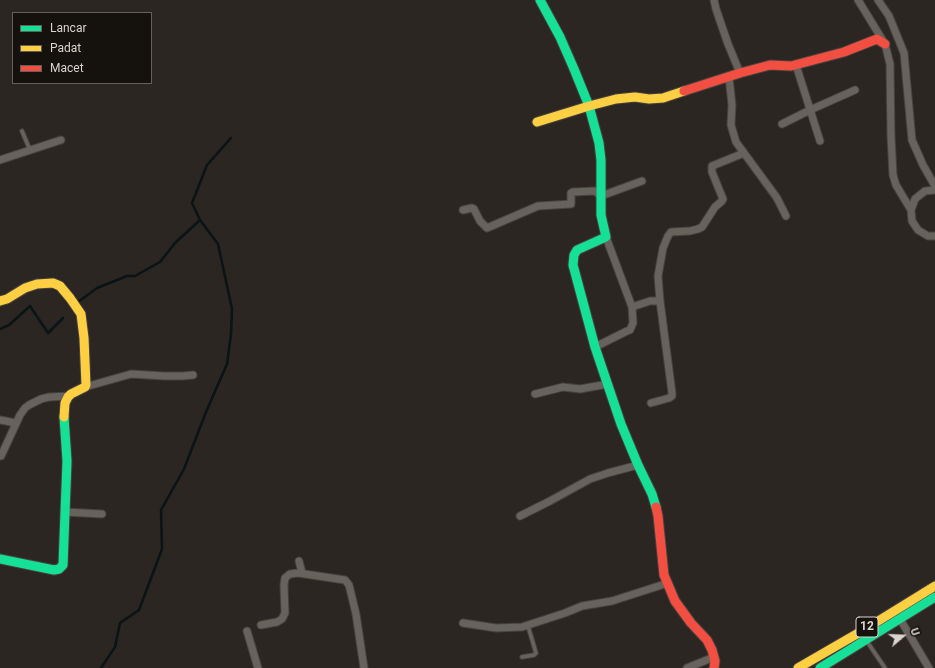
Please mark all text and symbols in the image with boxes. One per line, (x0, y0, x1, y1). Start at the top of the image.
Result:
legend (12, 12, 152, 84)
text: Lancar (50, 21, 87, 35)
text: Padat (50, 41, 81, 55)
text: Macet (50, 61, 84, 75)
north arrow (883, 616, 923, 656)
road number: 12 (856, 617, 878, 637)
text: U (907, 626, 922, 637)

